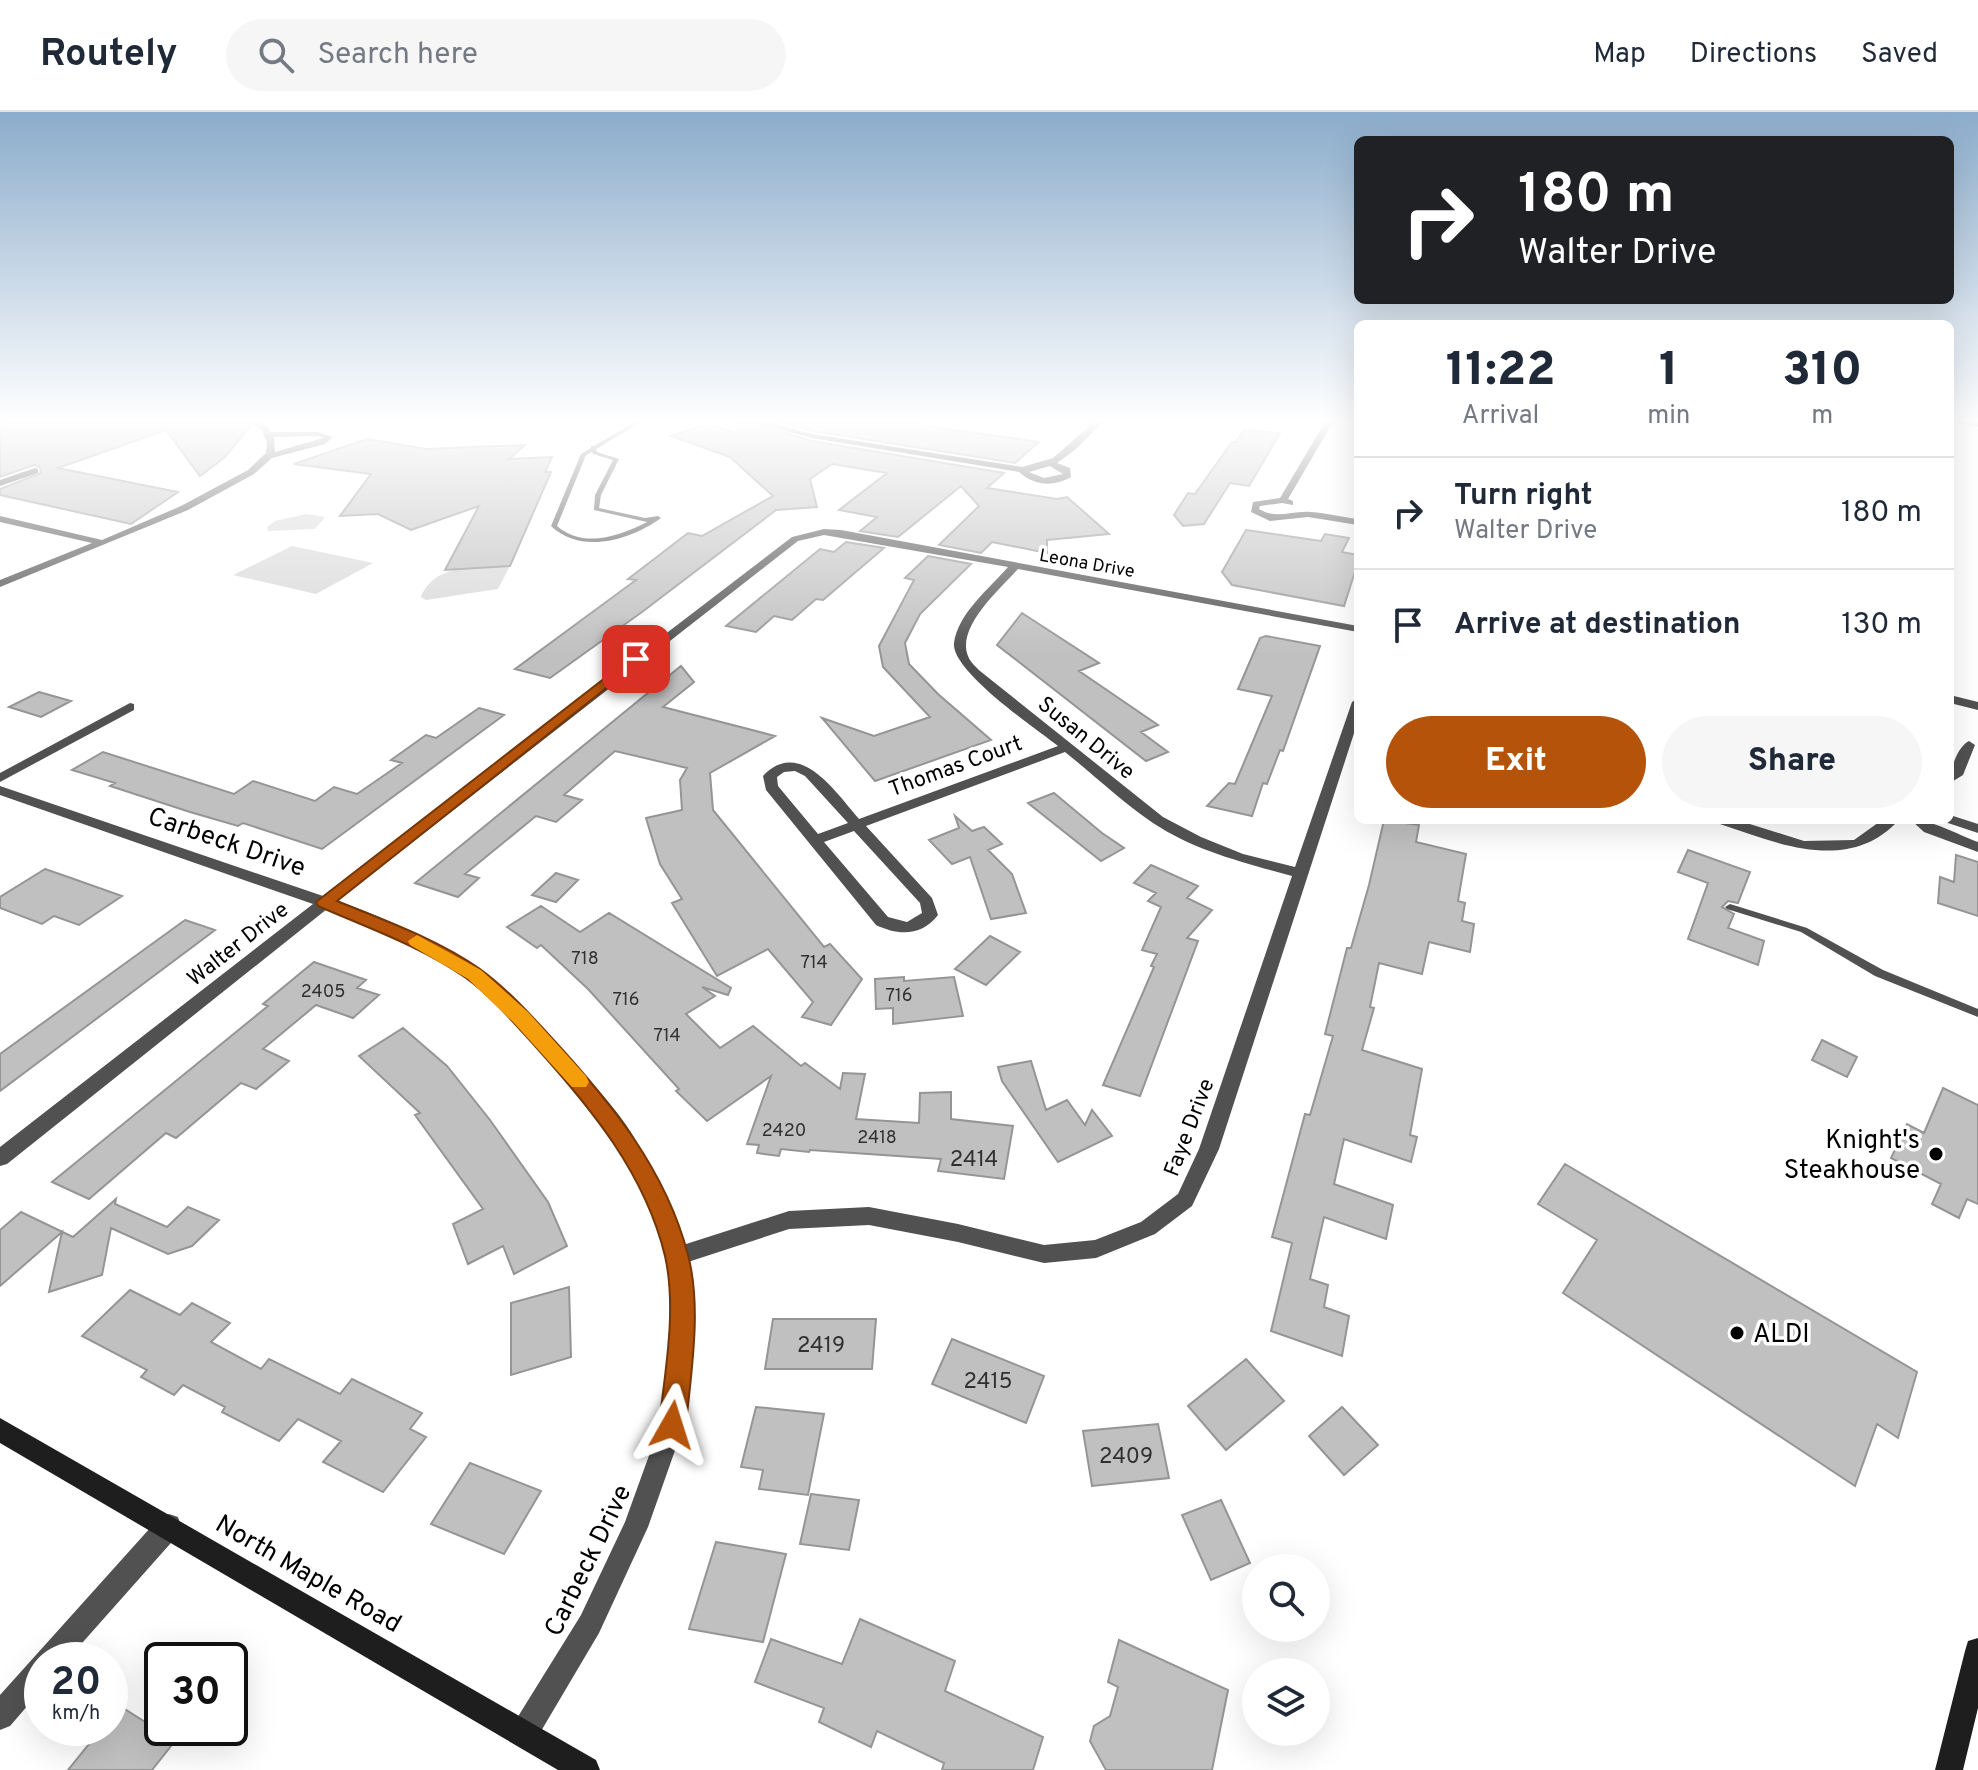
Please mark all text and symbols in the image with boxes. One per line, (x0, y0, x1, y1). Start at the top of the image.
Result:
search box (226, 19, 786, 91)
text: Routely (40, 31, 178, 80)
icon: search (254, 33, 298, 77)
text: Search here (318, 37, 478, 74)
text: Map (1593, 37, 1646, 73)
text: Directions (1690, 37, 1817, 73)
text: Saved (1861, 37, 1938, 73)
text: 180 m (1518, 162, 1675, 232)
icon: right (1386, 168, 1490, 272)
text: Walter Drive (1518, 231, 1716, 277)
text: 11:22 (1446, 342, 1556, 402)
text: 1 (1659, 342, 1679, 402)
text: 310 (1782, 342, 1862, 402)
text: Arrival (1462, 400, 1539, 433)
text: min (1647, 400, 1690, 433)
text: m (1811, 400, 1833, 433)
text: Turn right (1454, 478, 1592, 515)
icon: right (1386, 491, 1430, 535)
text: 180 m (1841, 495, 1922, 532)
text: Walter Drive (1454, 515, 1597, 548)
street label: Leona Drive (1037, 545, 1136, 584)
icon: arrive (1386, 603, 1430, 647)
text: Arrive at destination (1454, 607, 1740, 644)
text: 130 m (1841, 607, 1922, 644)
pin (602, 625, 670, 693)
icon: arrive (614, 637, 658, 681)
street label: Susan Drive (1031, 692, 1139, 786)
button: Exit (1386, 716, 1646, 808)
button: Share (1662, 716, 1922, 808)
street label: Thomas Court (886, 731, 1026, 804)
street label: Carbeck Drive (143, 801, 309, 886)
street label: Walter Drive (182, 897, 295, 993)
house number: 718 (571, 948, 599, 971)
house number: 714 (800, 952, 828, 975)
house number: 2405 (301, 981, 345, 1004)
house number: 716 (885, 985, 913, 1008)
house number: 716 (612, 989, 640, 1012)
house number: 714 (653, 1025, 681, 1048)
street label: Faye Drive (1159, 1075, 1221, 1181)
house number: 2420 (762, 1120, 806, 1143)
place label: Knight's Steakhouse (1784, 1125, 1920, 1188)
house number: 2418 (857, 1127, 897, 1150)
marker: Knight's Steakhouse (1927, 1145, 1945, 1163)
house number: 2414 (950, 1147, 998, 1174)
place label: ALDI (1753, 1319, 1810, 1352)
marker: ALDI (1728, 1324, 1746, 1342)
house number: 2419 (797, 1333, 845, 1360)
house number: 2415 (964, 1369, 1012, 1396)
position arrow (630, 1383, 714, 1467)
house number: 2409 (1099, 1444, 1153, 1471)
street label: Carbeck Drive (538, 1480, 640, 1642)
street label: North Maple Road (209, 1509, 407, 1642)
map controls (1242, 1554, 1330, 1746)
button: search (1242, 1554, 1330, 1642)
speed limit sign: 30 (144, 1642, 248, 1746)
button: layers (1242, 1658, 1330, 1746)
text: 20 (51, 1659, 101, 1709)
text: km/h (52, 1701, 100, 1727)

